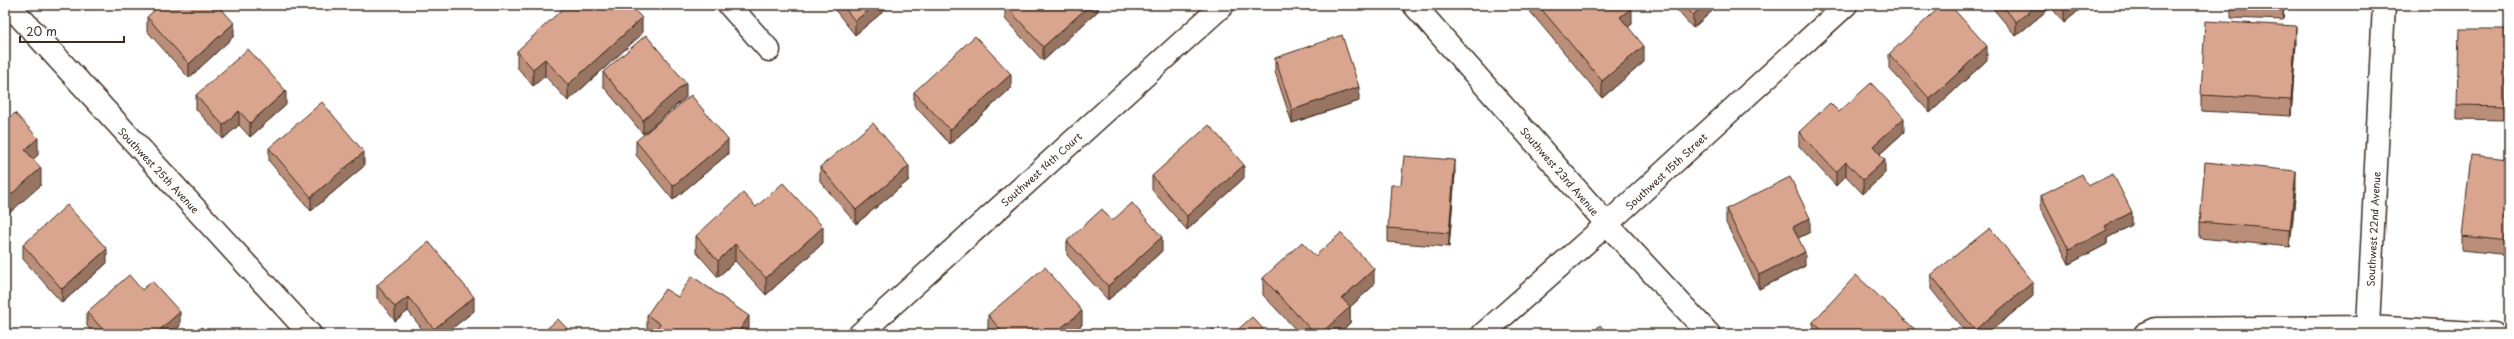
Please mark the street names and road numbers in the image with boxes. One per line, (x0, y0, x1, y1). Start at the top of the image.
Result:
street label: Southwest 25th Avenue (115, 124, 203, 217)
street label: Southwest 23rd Avenue (1517, 124, 1603, 219)
street label: Southwest 14th Court (997, 129, 1085, 209)
street label: Southwest 15th Street (1622, 129, 1710, 213)
street label: Southwest 22nd Avenue (2362, 171, 2384, 287)

